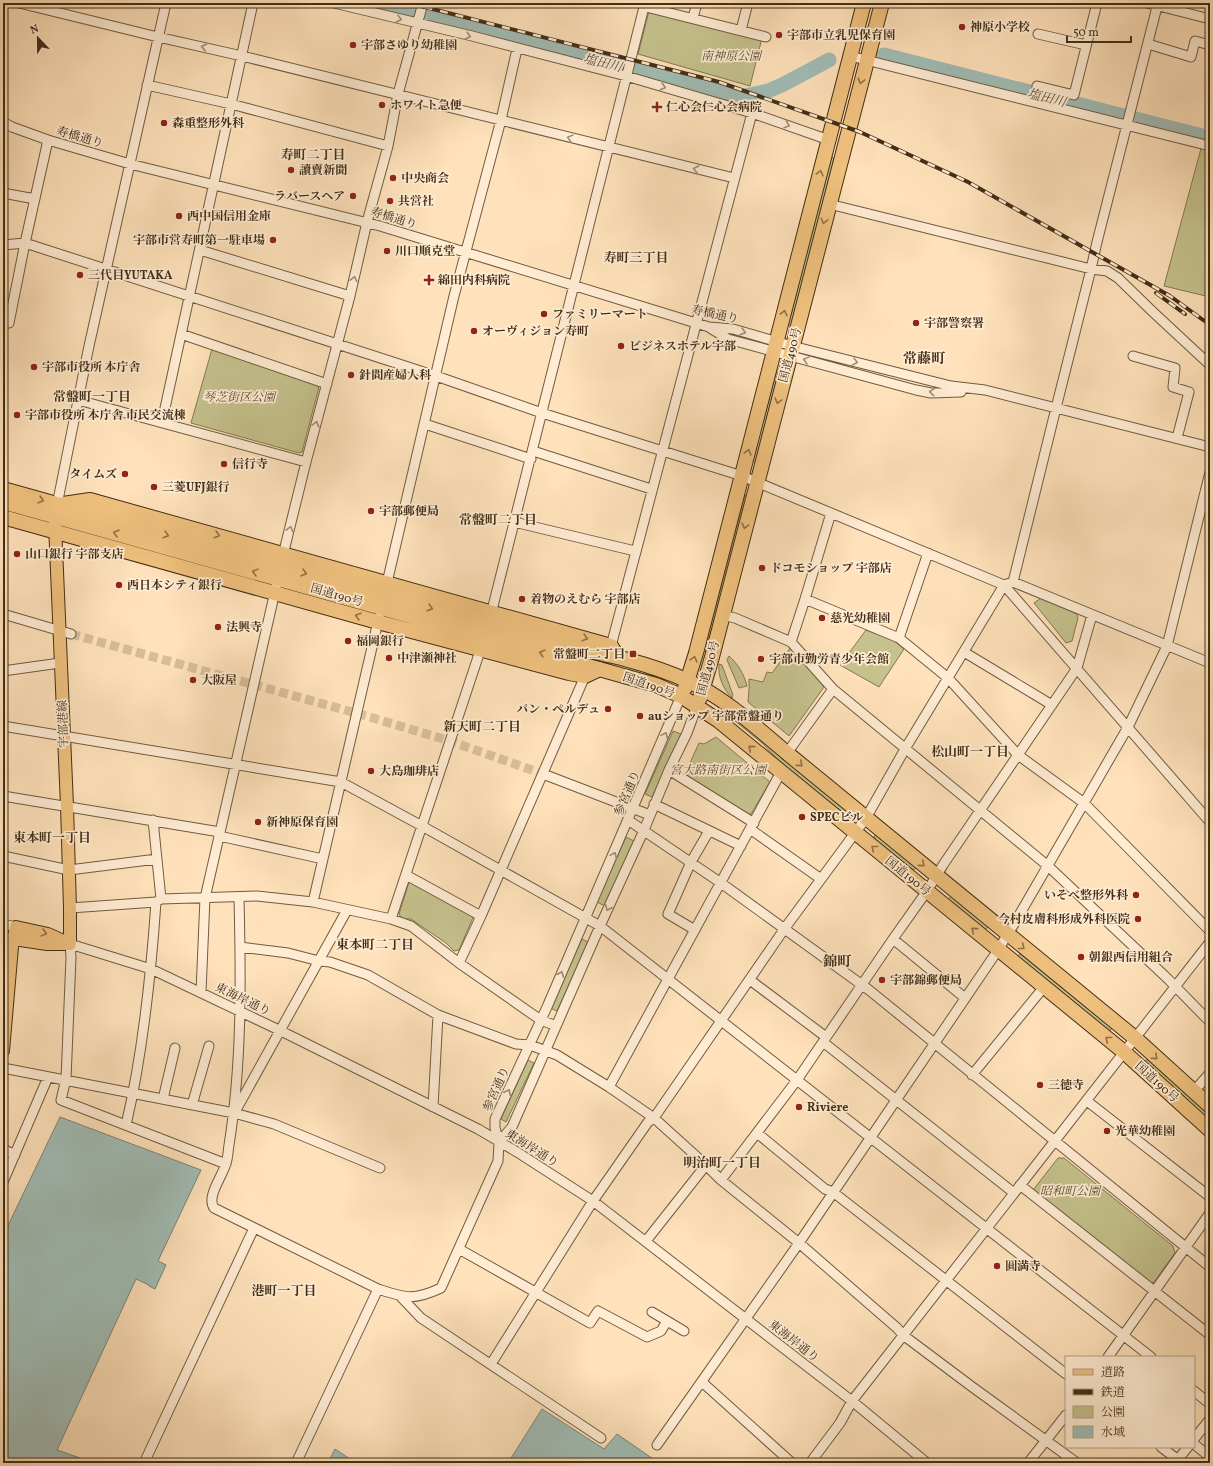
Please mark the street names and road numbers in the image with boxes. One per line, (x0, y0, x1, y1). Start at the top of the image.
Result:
street label: 寿橋通り (54, 124, 105, 152)
street label: 寿橋通り (368, 204, 419, 234)
street label: 寿橋通り (690, 302, 740, 328)
street label: 国道490号 (776, 326, 806, 385)
street label: 国道190号 (308, 581, 365, 611)
street label: 国道490号 (694, 639, 724, 698)
street label: 国道190号 (620, 670, 677, 702)
street label: 宇部港線 (55, 700, 73, 748)
street label: 参宮通り (611, 768, 645, 819)
street label: 国道190号 (881, 853, 934, 900)
street label: 東海岸通り (212, 980, 273, 1020)
street label: 国道190号 (1131, 1059, 1182, 1107)
street label: 参宮通り (480, 1064, 514, 1115)
street label: 東海岸通り (502, 1126, 561, 1172)
street label: 東海岸通り (765, 1317, 822, 1367)

